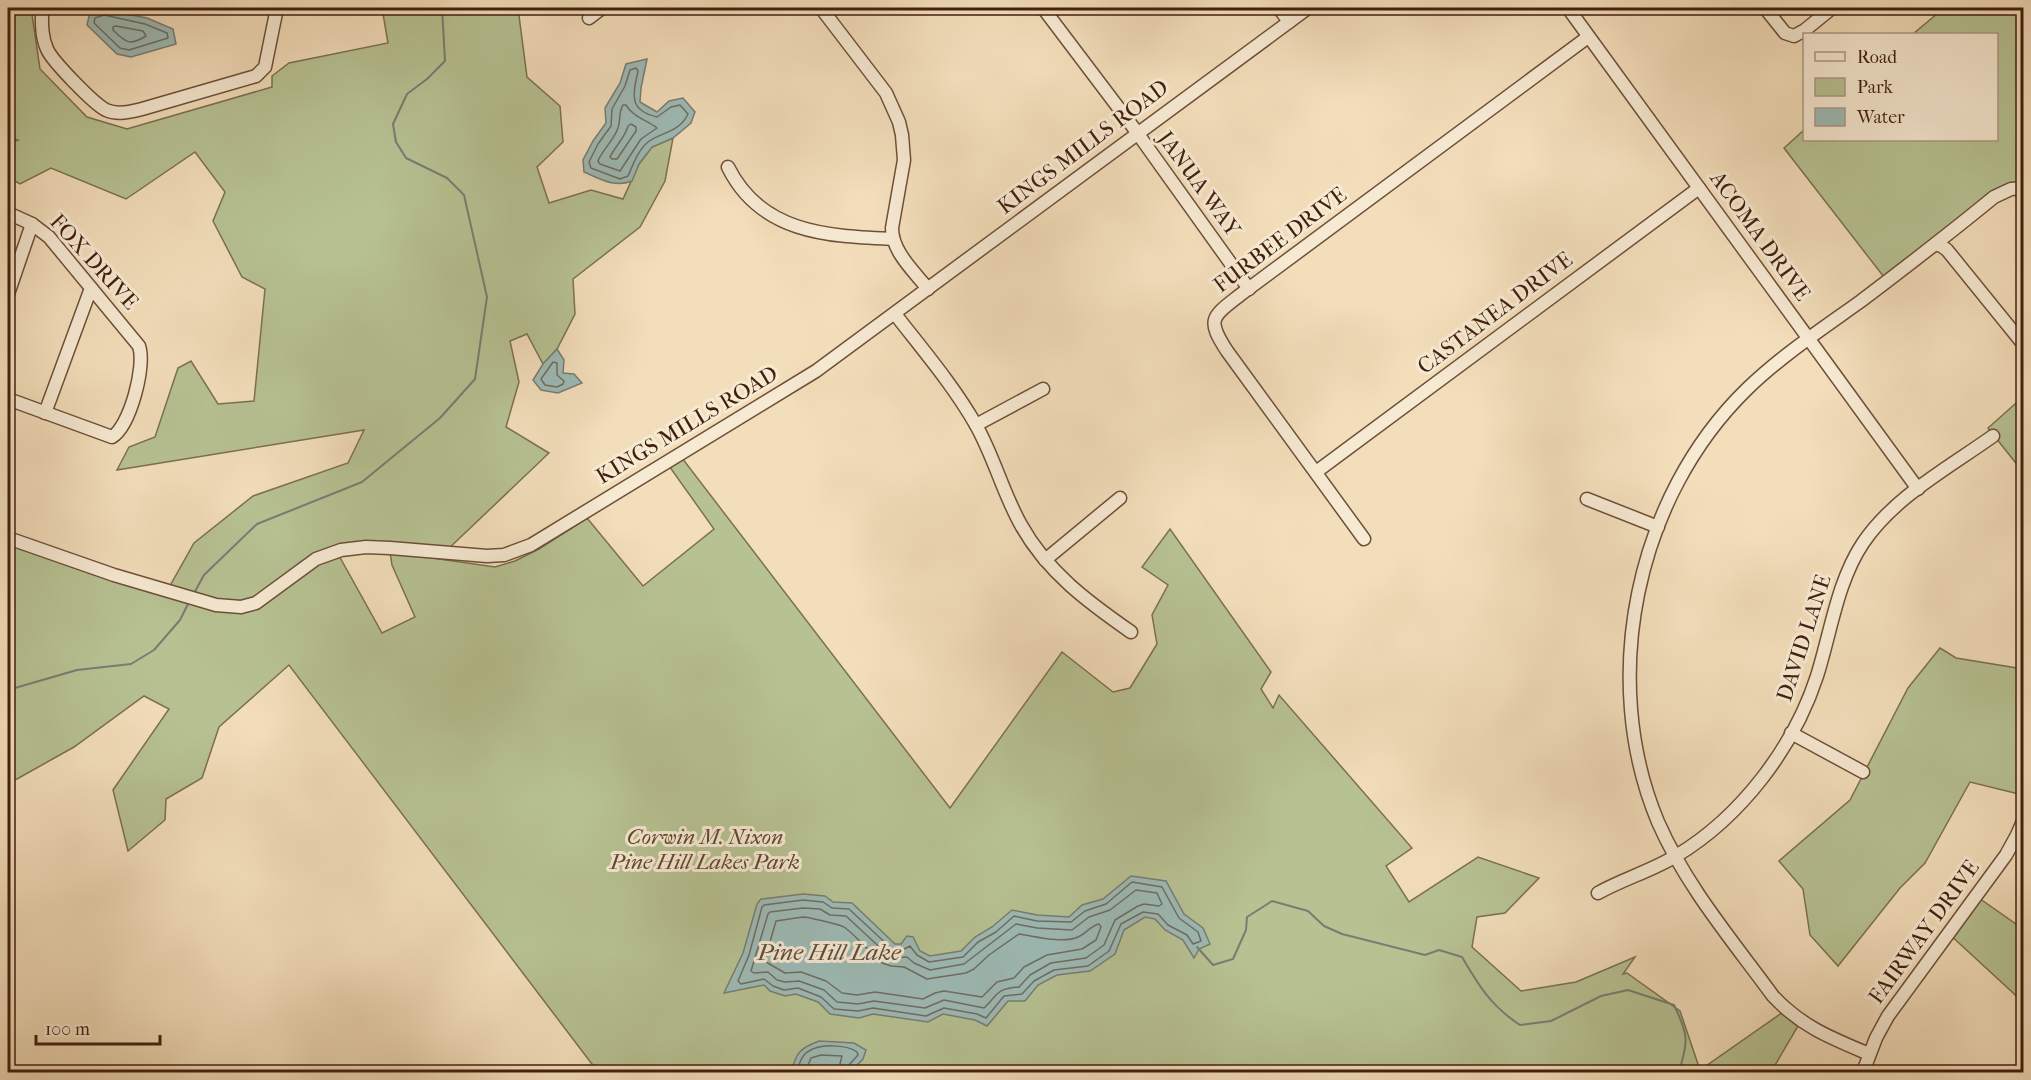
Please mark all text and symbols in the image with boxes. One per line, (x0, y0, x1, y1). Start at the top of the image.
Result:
legend (1803, 33, 1998, 141)
text: Road (1857, 47, 1897, 68)
street label: KINGS MILLS ROAD (992, 74, 1174, 220)
text: Park (1857, 77, 1894, 98)
text: Water (1856, 107, 1905, 128)
street label: JANUA WAY (1151, 125, 1247, 243)
street label: ACOMA DRIVE (1704, 165, 1816, 306)
street label: FURBEE DRIVE (1208, 182, 1352, 298)
street label: FOX DRIVE (44, 209, 144, 315)
street label: CASTANEA DRIVE (1413, 246, 1577, 380)
street label: KINGS MILLS ROAD (591, 360, 783, 490)
street label: DAVID LANE (1771, 571, 1837, 705)
park label: Corwin M. Nixon Pine Hill Lakes Park (609, 824, 800, 875)
street label: FAIRWAY DRIVE (1863, 855, 1985, 1009)
water label: Pine Hill Lake (756, 938, 902, 966)
scale bar (36, 1008, 160, 1046)
text: 100 m (45, 1019, 90, 1040)

